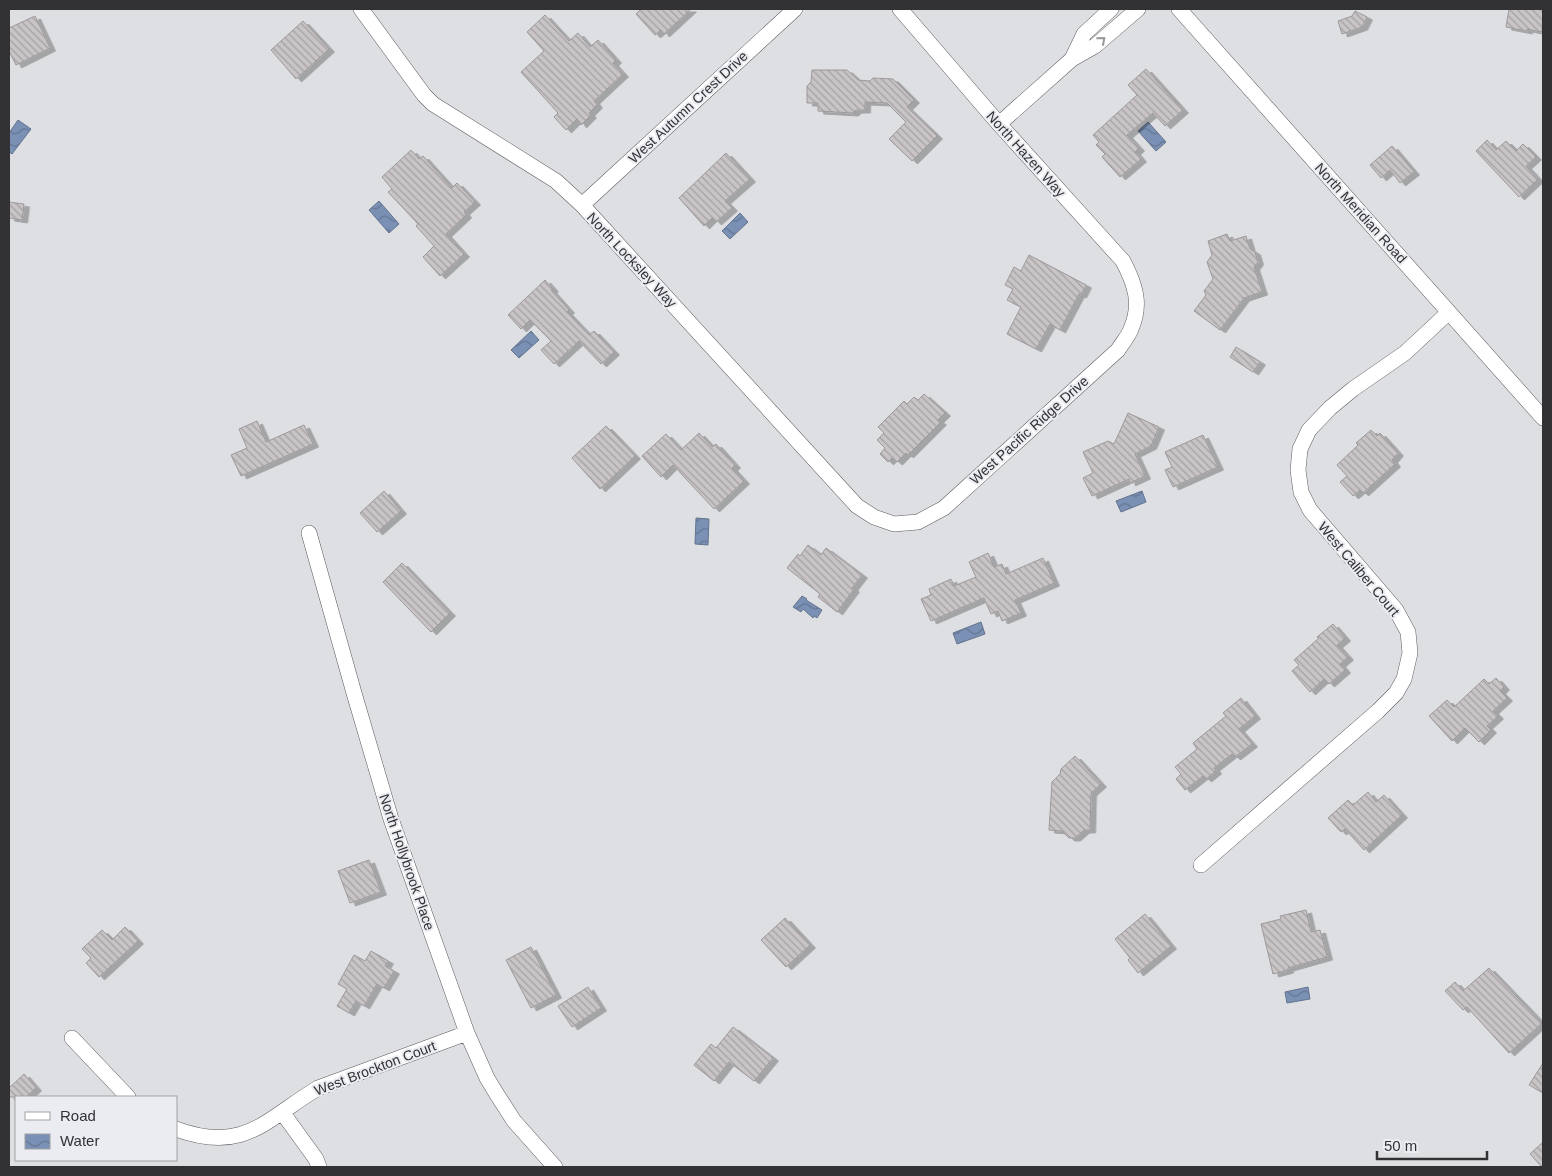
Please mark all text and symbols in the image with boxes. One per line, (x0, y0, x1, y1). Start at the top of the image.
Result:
one-way arrow (1096, 37, 1105, 46)
street label: West Autumn Crest Drive (625, 48, 751, 166)
street label: North Hazen Way (983, 108, 1069, 200)
street label: North Meridian Road (1312, 160, 1410, 266)
street label: North Locksley Way (584, 209, 680, 311)
street label: West Pacific Ridge Drive (967, 372, 1092, 487)
street label: West Caliber Court (1315, 519, 1403, 619)
street label: North Hollybrook Place (376, 792, 438, 932)
street label: West Brockton Court (312, 1037, 438, 1099)
legend (15, 1096, 178, 1161)
text: Road (60, 1107, 96, 1124)
scale bar (1377, 1128, 1487, 1160)
text: Water (60, 1132, 99, 1149)
text: 50 m (1384, 1137, 1417, 1154)

